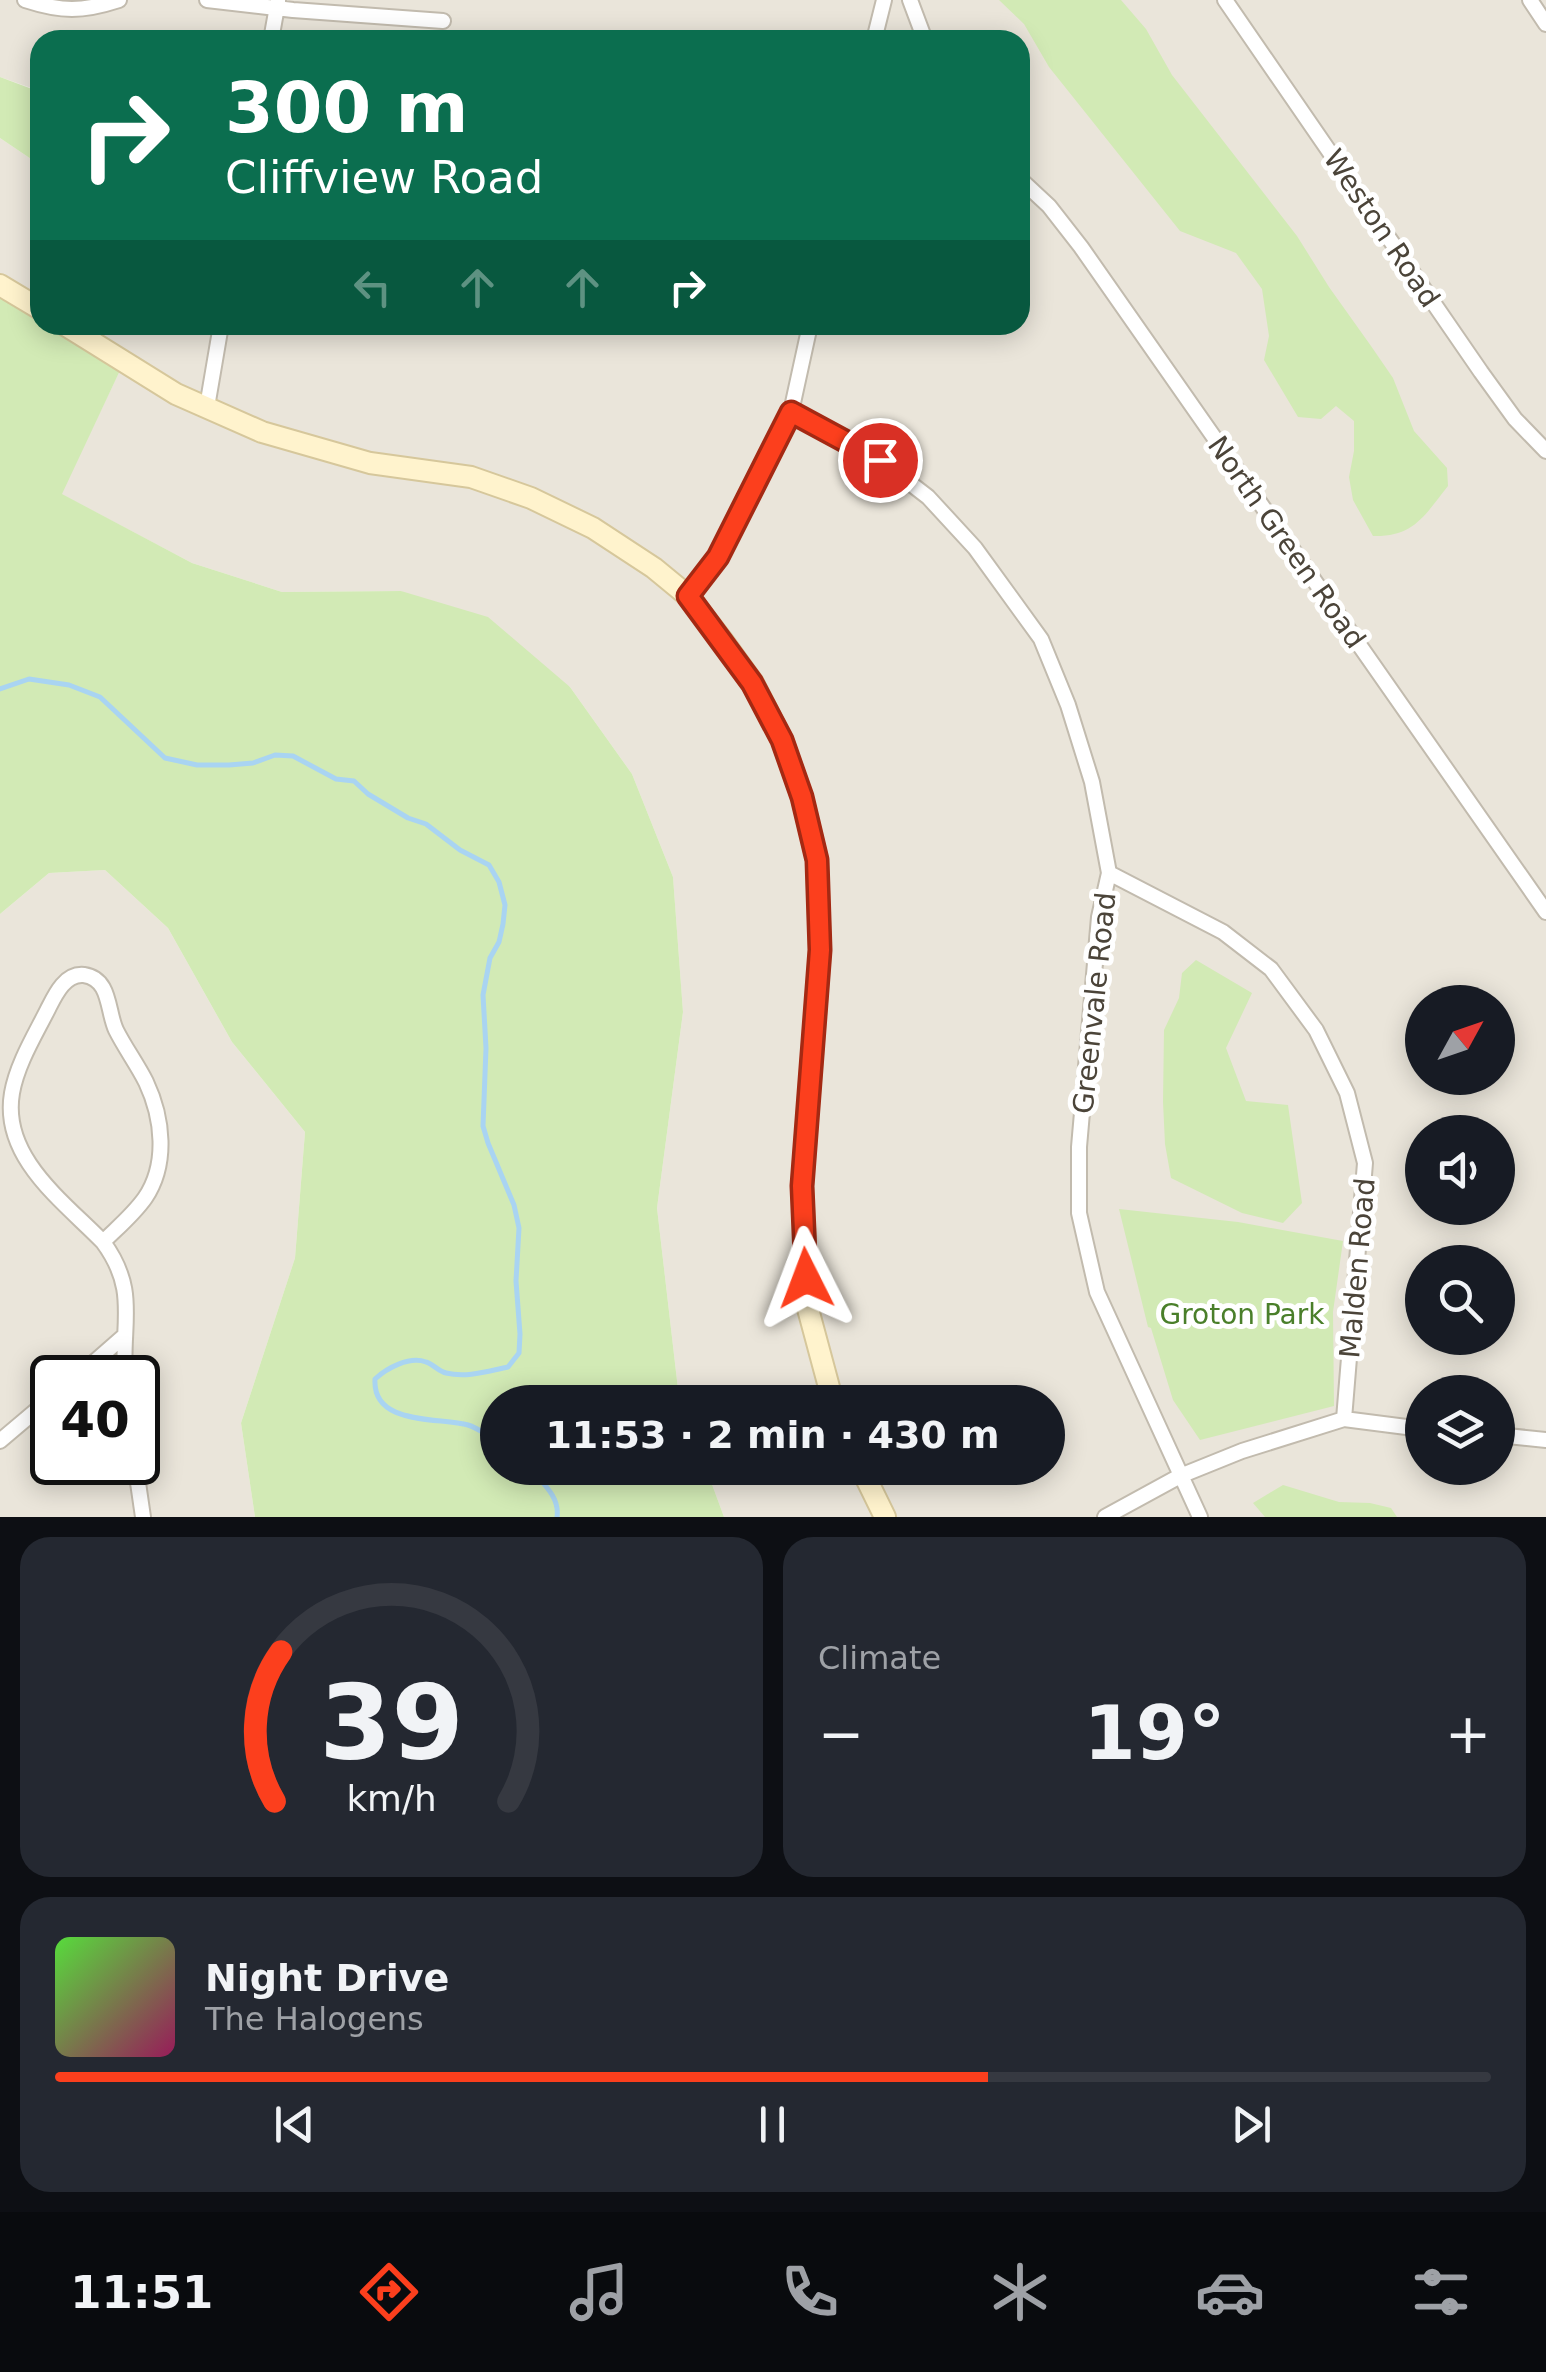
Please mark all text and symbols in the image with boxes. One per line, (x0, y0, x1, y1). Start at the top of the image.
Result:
text: 300 m (225, 67, 468, 149)
icon: right (60, 70, 190, 200)
street label: Weston Road (1317, 143, 1446, 313)
text: Cliffview Road (225, 151, 543, 204)
icon: left (345, 260, 400, 315)
icon: ahead (450, 260, 505, 315)
icon: ahead (555, 260, 610, 315)
icon: right (660, 260, 715, 315)
pin (838, 418, 923, 503)
street label: North Green Road (1201, 430, 1372, 655)
icon: arrive (853, 433, 908, 488)
street label: Greenvale Road (1066, 891, 1123, 1116)
north arrow (1405, 985, 1515, 1095)
map controls (1405, 985, 1515, 1485)
button: sound (1405, 1115, 1515, 1225)
street label: Malden Road (1333, 1176, 1382, 1360)
position arrow (754, 1226, 858, 1330)
button: search (1405, 1245, 1515, 1355)
park label: Groton Park (1160, 1298, 1325, 1331)
speed limit sign: 40 (30, 1355, 160, 1485)
button: layers (1405, 1375, 1515, 1485)
text: 11:53 · 2 min · 430 m (545, 1413, 1000, 1457)
text: Climate (818, 1639, 941, 1677)
text: 39 (319, 1662, 464, 1784)
text: 19° (1084, 1689, 1225, 1777)
text: − (818, 1702, 864, 1766)
text: + (1445, 1702, 1491, 1766)
text: km/h (346, 1778, 437, 1819)
text: Night Drive (205, 1956, 449, 2000)
text: The Halogens (205, 2000, 424, 2038)
icon: previous (267, 2097, 322, 2152)
icon: pause (745, 2097, 800, 2152)
icon: next (1224, 2097, 1279, 2152)
icon: directions (354, 2257, 424, 2327)
icon: music (564, 2257, 634, 2327)
icon: phone (775, 2257, 845, 2327)
icon: climate (985, 2257, 1055, 2327)
icon: car (1195, 2257, 1265, 2327)
icon: filters (1406, 2257, 1476, 2327)
text: 11:51 (70, 2266, 213, 2319)

